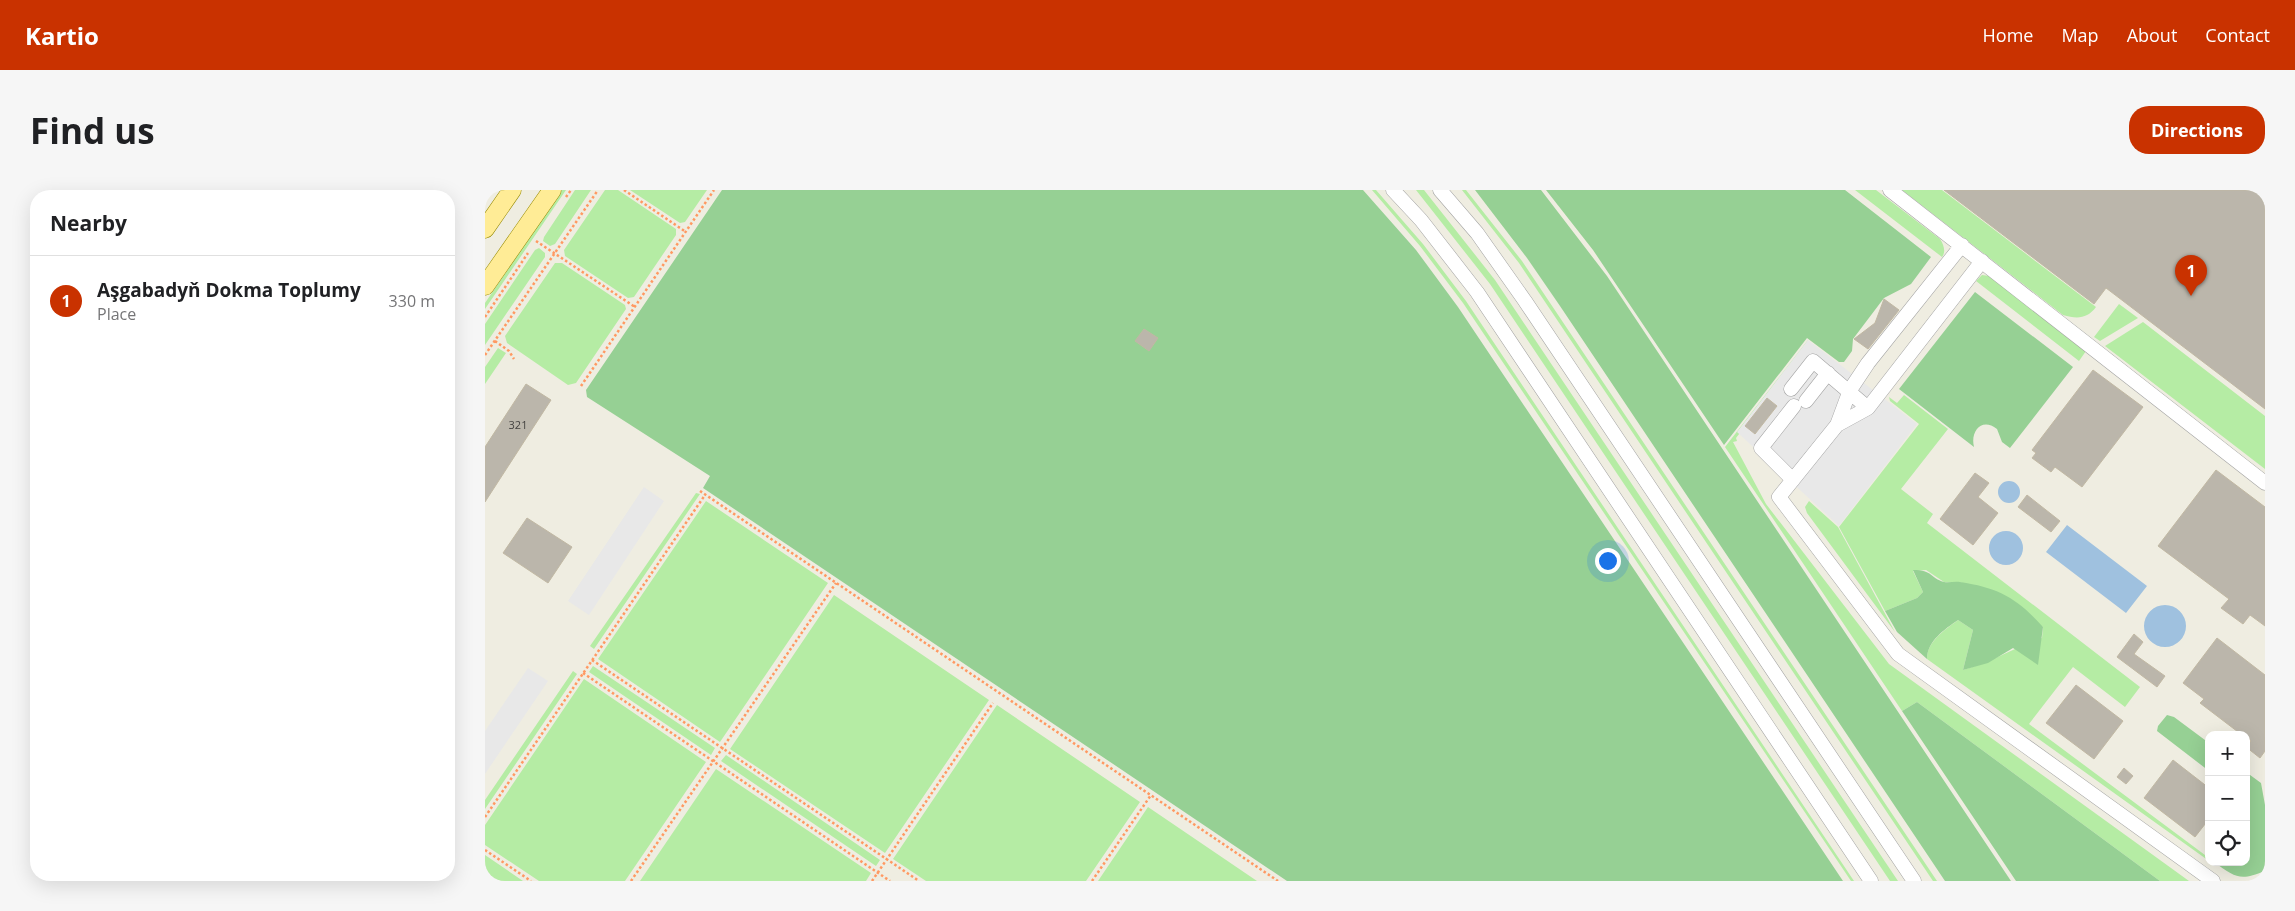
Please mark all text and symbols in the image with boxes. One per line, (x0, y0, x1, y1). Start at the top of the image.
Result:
text: Kartio (25, 19, 99, 52)
text: Home (1983, 23, 2033, 47)
text: Map (2061, 23, 2099, 47)
text: About (2127, 23, 2177, 47)
text: Contact (2205, 23, 2270, 47)
button: Directions (2129, 106, 2265, 154)
text: Find us (30, 107, 155, 154)
text: Nearby (50, 209, 127, 237)
pin: 1 (2175, 255, 2207, 296)
text: Aşgabadyň Dokma Toplumy (97, 277, 361, 303)
text: 1 (61, 290, 71, 312)
text: 330 m (389, 290, 435, 312)
text: Place (97, 303, 136, 325)
house number: 321 (509, 417, 527, 432)
your location (1595, 548, 1621, 574)
map controls (2205, 731, 2250, 866)
button: + (2205, 731, 2250, 776)
button: − (2205, 776, 2250, 821)
button: locate (2205, 821, 2250, 866)

